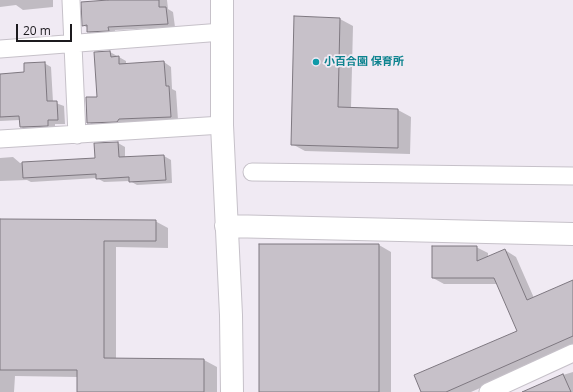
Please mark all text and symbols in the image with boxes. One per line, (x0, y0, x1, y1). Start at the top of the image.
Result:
scale bar (18, 16, 74, 42)
text: 20 m (23, 22, 51, 39)
place label: 小百合園 保育所 (324, 55, 404, 69)
marker: 小百合園 保育所 (311, 57, 321, 67)

